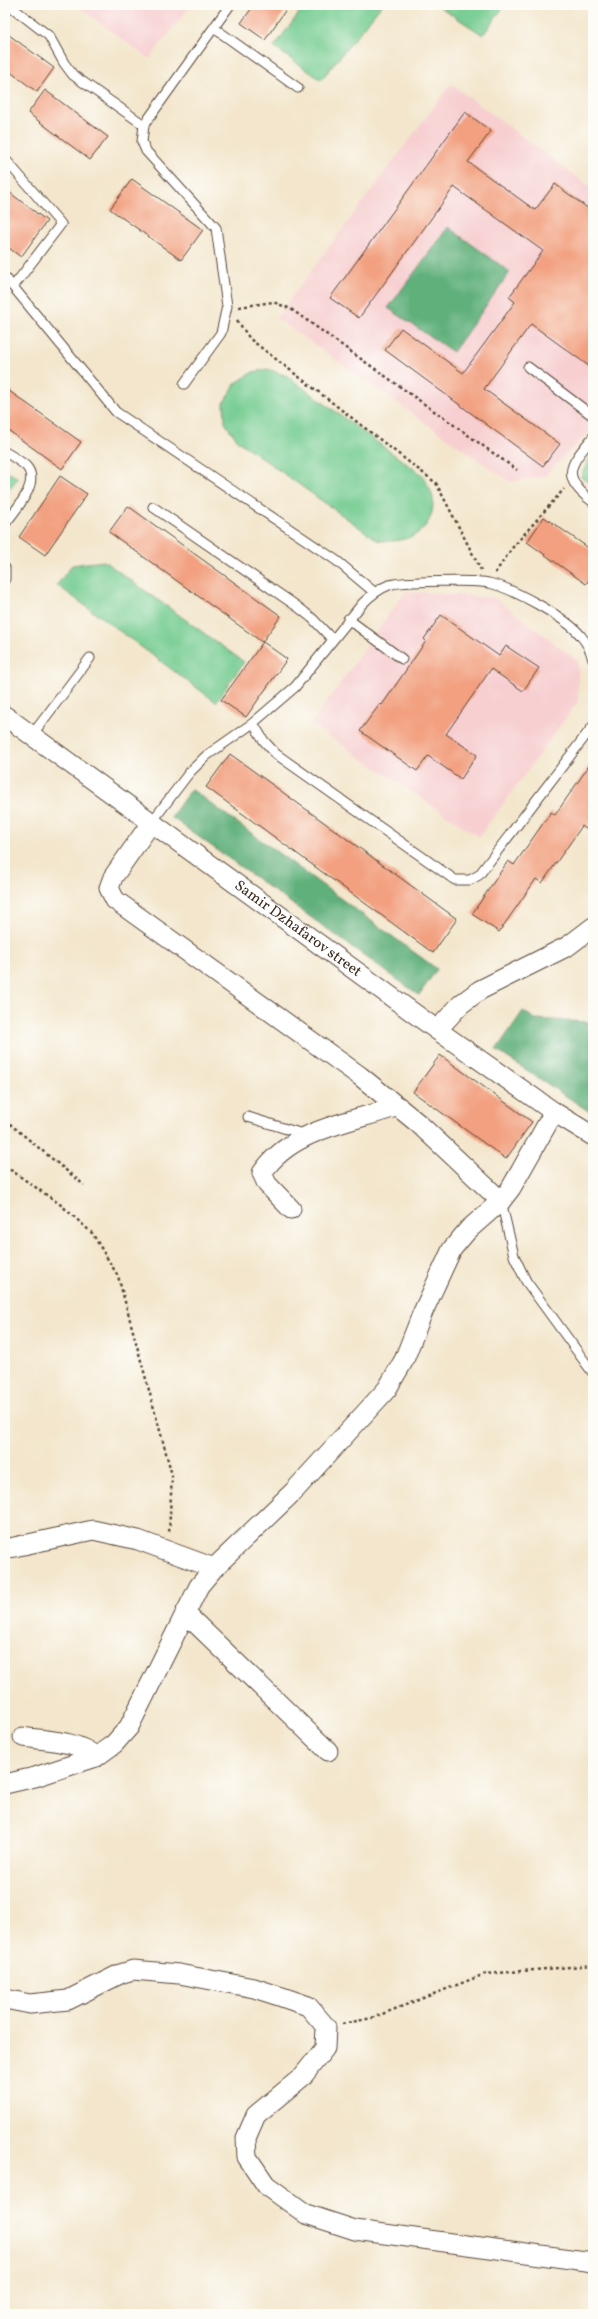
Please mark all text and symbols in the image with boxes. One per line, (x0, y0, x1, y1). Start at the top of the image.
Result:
street label: Samir Dzhafarov street (230, 875, 366, 982)

